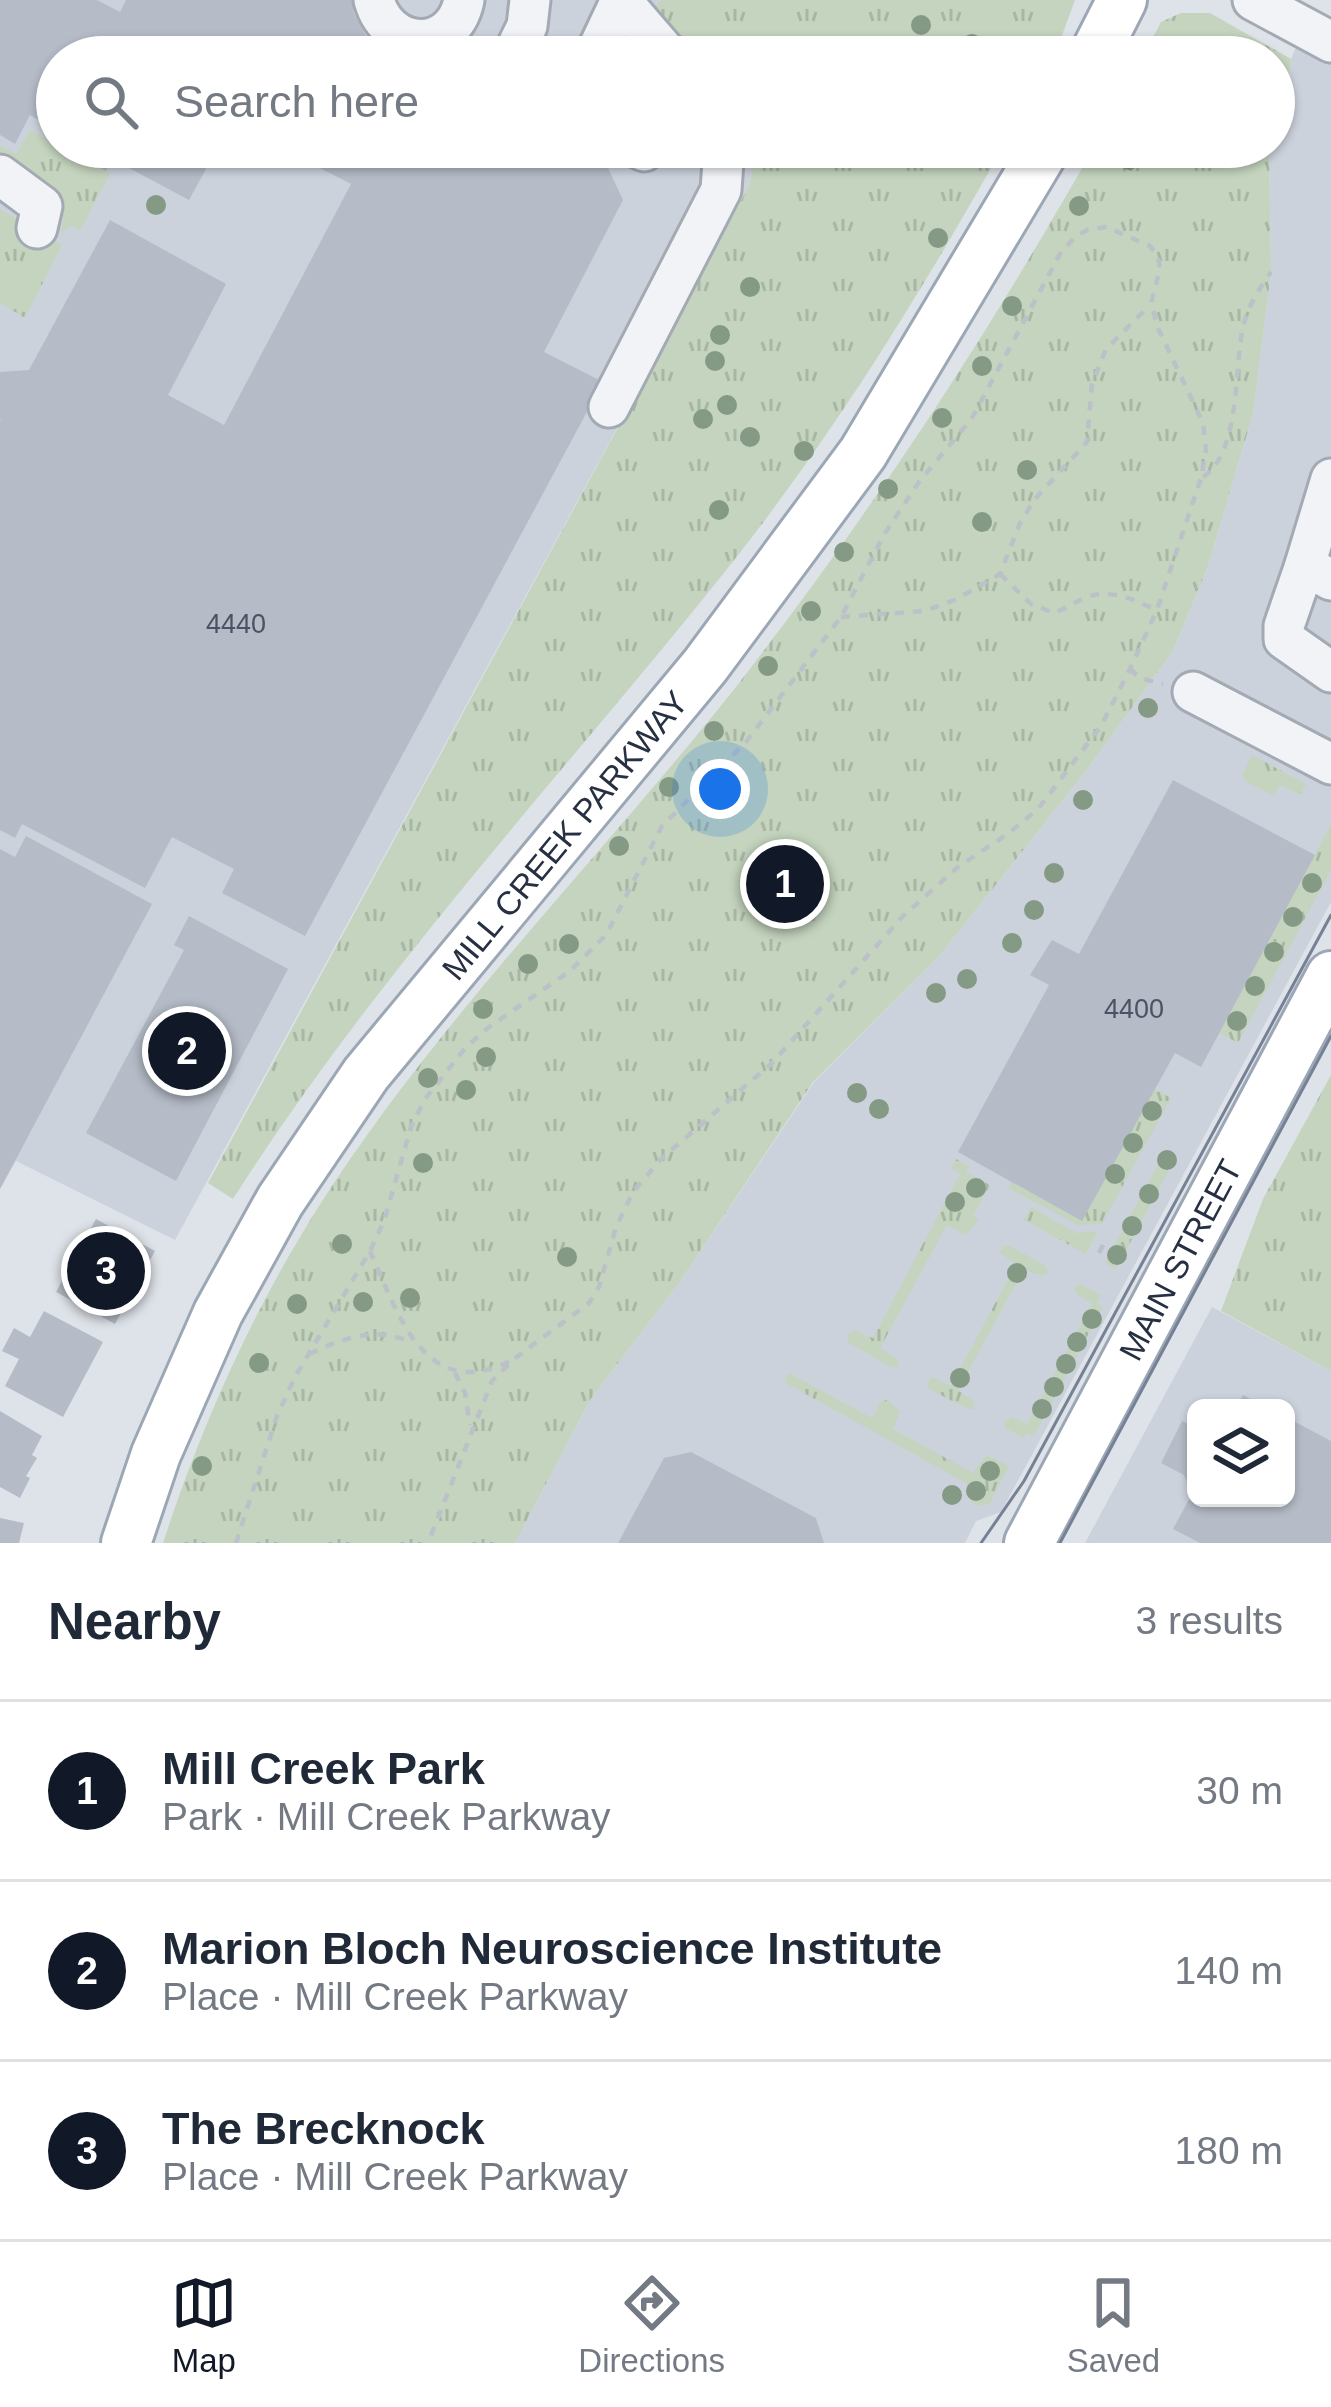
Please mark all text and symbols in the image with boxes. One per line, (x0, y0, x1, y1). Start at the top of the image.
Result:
search box (36, 36, 1295, 168)
icon: search (78, 69, 144, 135)
text: Search here (174, 76, 419, 127)
house number: 4440 (206, 609, 266, 639)
street label: MILL CREEK PARKWAY (434, 684, 695, 987)
your location (690, 759, 750, 819)
pin: 1 (746, 839, 824, 929)
house number: 4400 (1104, 994, 1164, 1024)
pin: 2 (148, 1006, 226, 1096)
street label: MAIN STREET (1111, 1153, 1248, 1366)
pin: 3 (67, 1226, 145, 1316)
map controls (1187, 1399, 1295, 1507)
button: layers (1187, 1399, 1295, 1507)
text: Nearby (48, 1593, 221, 1650)
text: 3 results (1136, 1599, 1283, 1642)
text: Mill Creek Park (162, 1743, 485, 1794)
text: 1 (76, 1769, 98, 1812)
text: 30 m (1196, 1769, 1283, 1812)
text: Park · Mill Creek Parkway (162, 1795, 611, 1838)
text: Marion Bloch Neuroscience Institute (162, 1923, 942, 1974)
text: 2 (76, 1949, 98, 1992)
text: 140 m (1175, 1949, 1283, 1992)
text: Place · Mill Creek Parkway (162, 1975, 628, 2018)
text: The Brecknock (162, 2103, 485, 2154)
text: 3 (76, 2129, 98, 2172)
text: 180 m (1175, 2129, 1283, 2172)
text: Place · Mill Creek Parkway (162, 2155, 628, 2198)
tab: Map (171, 2270, 237, 2380)
tab: Directions (578, 2270, 725, 2380)
tab: Saved (1067, 2270, 1160, 2380)

